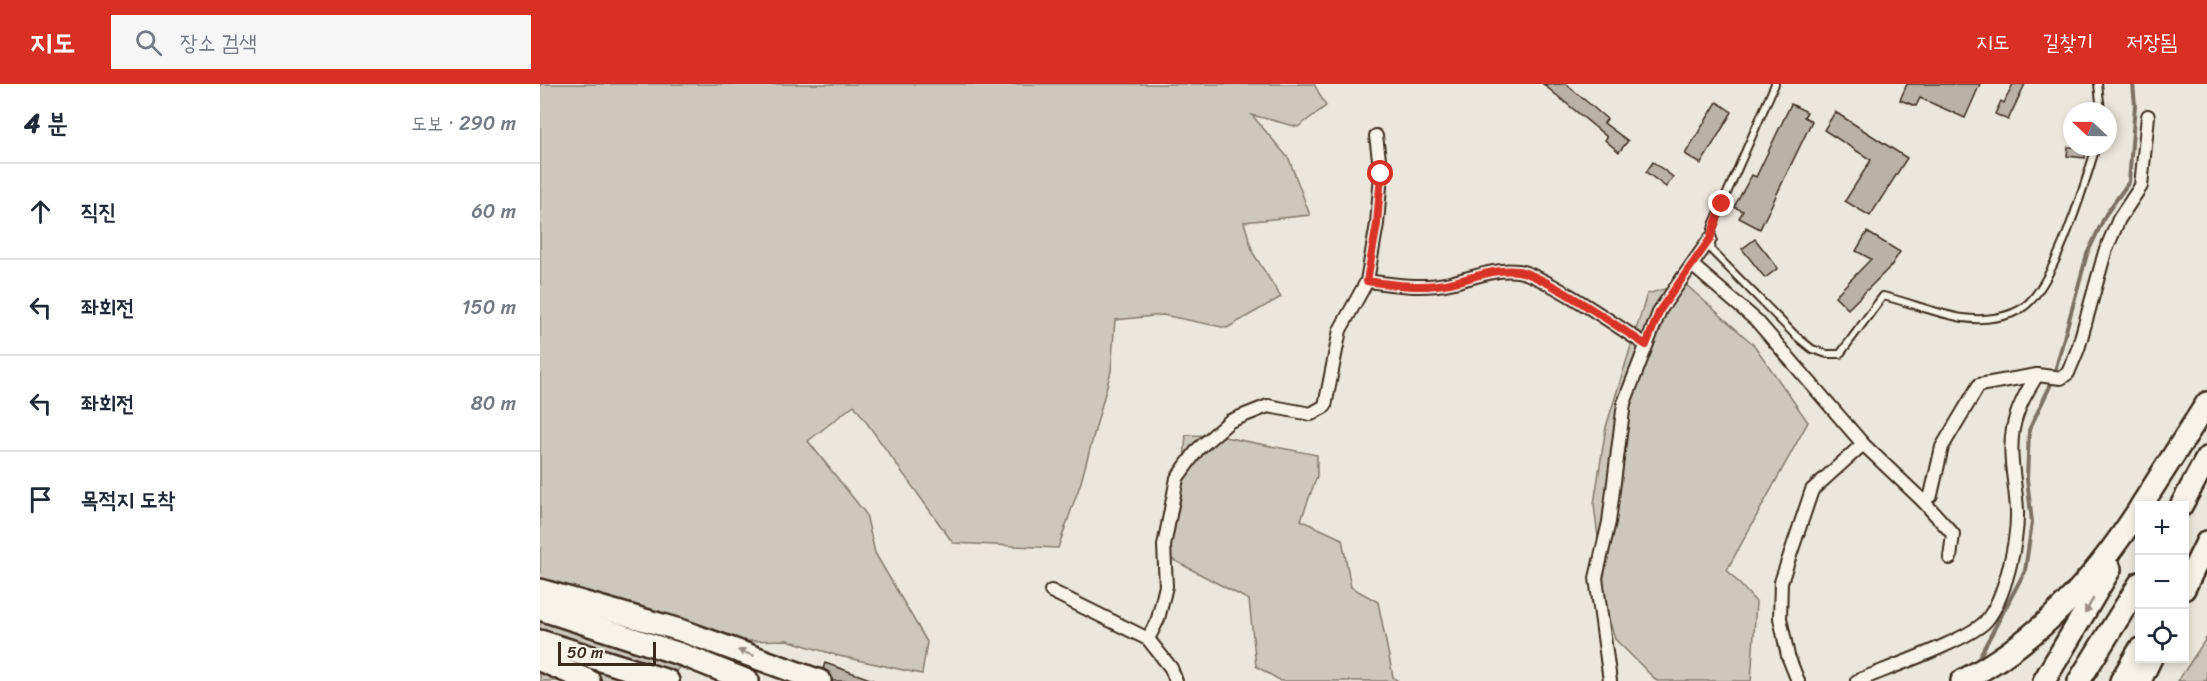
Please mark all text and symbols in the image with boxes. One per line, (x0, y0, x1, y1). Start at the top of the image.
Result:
search box (111, 15, 531, 69)
text: 지도 (30, 18, 75, 67)
text: 장소 검색 (180, 23, 257, 62)
text: 지도 (1976, 23, 2010, 61)
text: 길찾기 (2043, 23, 2093, 61)
text: 저장됨 (2126, 23, 2177, 61)
icon: search (132, 26, 165, 59)
text: 4 분 (24, 100, 68, 146)
north arrow (2063, 102, 2117, 156)
text: 도보 · 290 m (411, 106, 516, 141)
route start (1367, 160, 1393, 186)
route end (1708, 190, 1734, 216)
text: 직진 (81, 192, 116, 231)
text: 60 m (471, 194, 516, 229)
icon: ahead (24, 195, 57, 228)
text: 좌회전 (81, 288, 134, 327)
text: 150 m (462, 290, 516, 325)
icon: left (24, 291, 57, 324)
text: 좌회전 (81, 384, 134, 423)
text: 80 m (471, 386, 516, 421)
icon: left (24, 387, 57, 420)
text: 목적지 도착 (81, 480, 175, 519)
icon: arrive (24, 483, 57, 516)
map controls (2135, 501, 2189, 663)
button: + (2135, 501, 2189, 555)
button: − (2135, 555, 2189, 609)
one-way arrow (2083, 598, 2094, 614)
button: locate (2135, 609, 2189, 663)
text: 50 m (567, 638, 603, 667)
scale bar (558, 639, 656, 666)
one-way arrow (737, 647, 755, 657)

